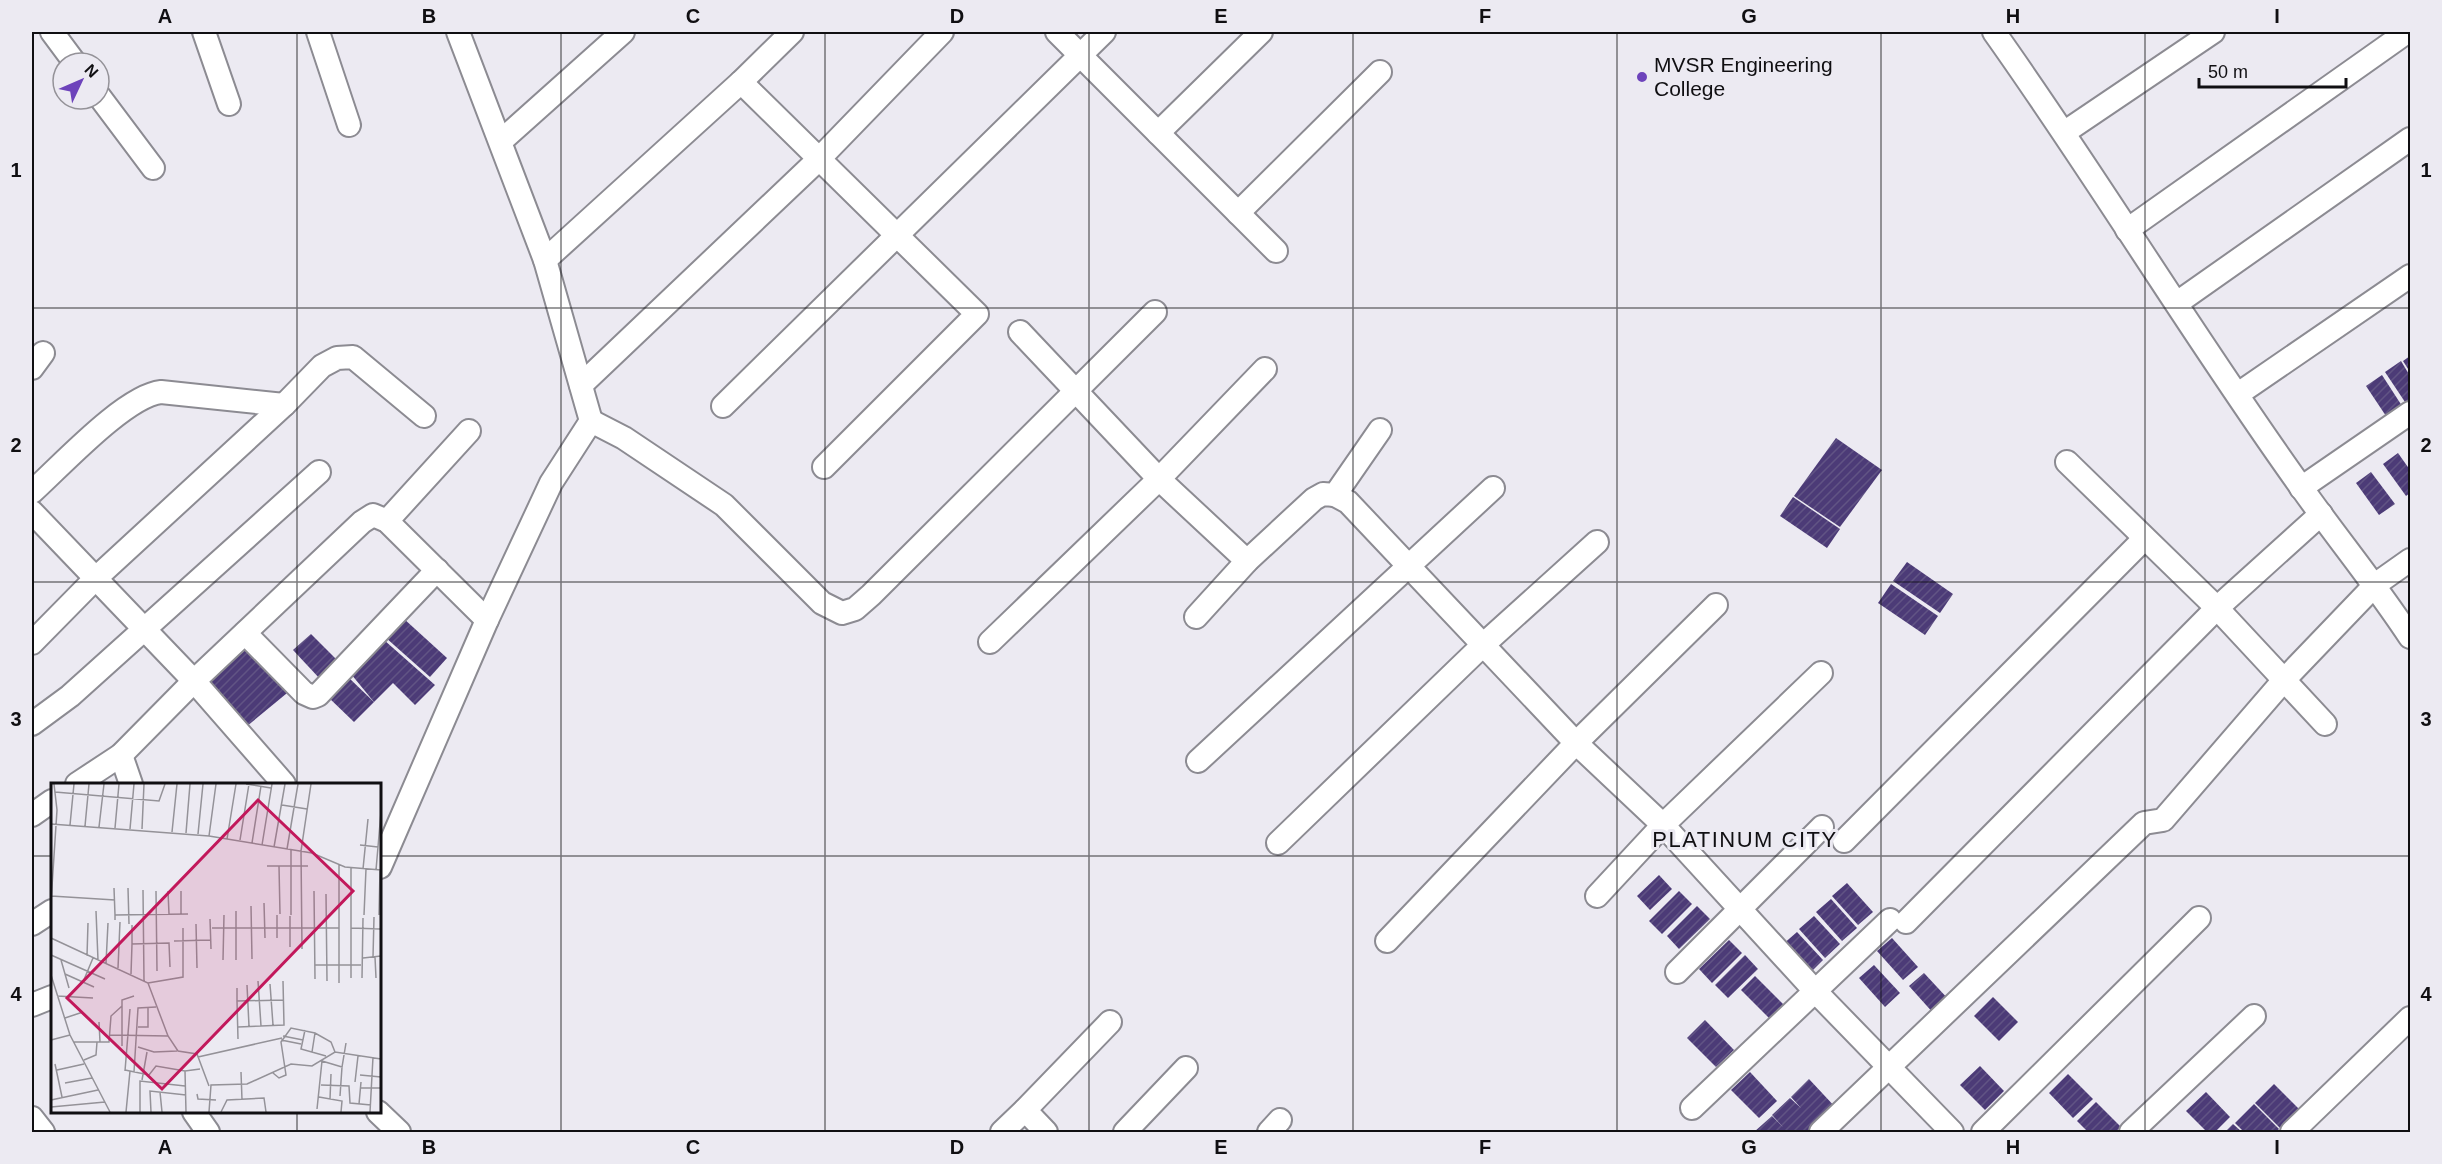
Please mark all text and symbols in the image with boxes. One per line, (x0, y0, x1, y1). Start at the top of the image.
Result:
text: A (158, 5, 172, 27)
text: B (422, 5, 436, 27)
text: C (686, 5, 700, 27)
text: D (950, 5, 964, 27)
text: E (1214, 5, 1228, 27)
text: F (1479, 5, 1491, 27)
text: G (1741, 5, 1757, 27)
text: H (2006, 5, 2020, 27)
text: I (2274, 5, 2280, 27)
north arrow (51, 51, 111, 111)
scale bar (2199, 51, 2346, 89)
place label: MVSR Engineering College (1654, 53, 1833, 100)
text: N (81, 61, 102, 81)
text: 50 m (2208, 62, 2248, 82)
marker: MVSR Engineering College (1635, 70, 1649, 84)
text: 1 (10, 159, 22, 181)
text: 1 (2420, 159, 2432, 181)
text: 2 (10, 434, 22, 456)
text: 2 (2420, 434, 2432, 456)
text: 3 (10, 708, 22, 730)
text: 3 (2420, 708, 2432, 730)
inset map (51, 783, 381, 1113)
district label: PLATINUM CITY (1652, 827, 1838, 852)
text: 4 (10, 983, 22, 1005)
text: 4 (2420, 983, 2432, 1005)
text: A (158, 1136, 172, 1158)
text: B (422, 1136, 436, 1158)
text: C (686, 1136, 700, 1158)
text: D (950, 1136, 964, 1158)
text: E (1214, 1136, 1228, 1158)
text: F (1479, 1136, 1491, 1158)
text: G (1741, 1136, 1757, 1158)
text: H (2006, 1136, 2020, 1158)
text: I (2274, 1136, 2280, 1158)

